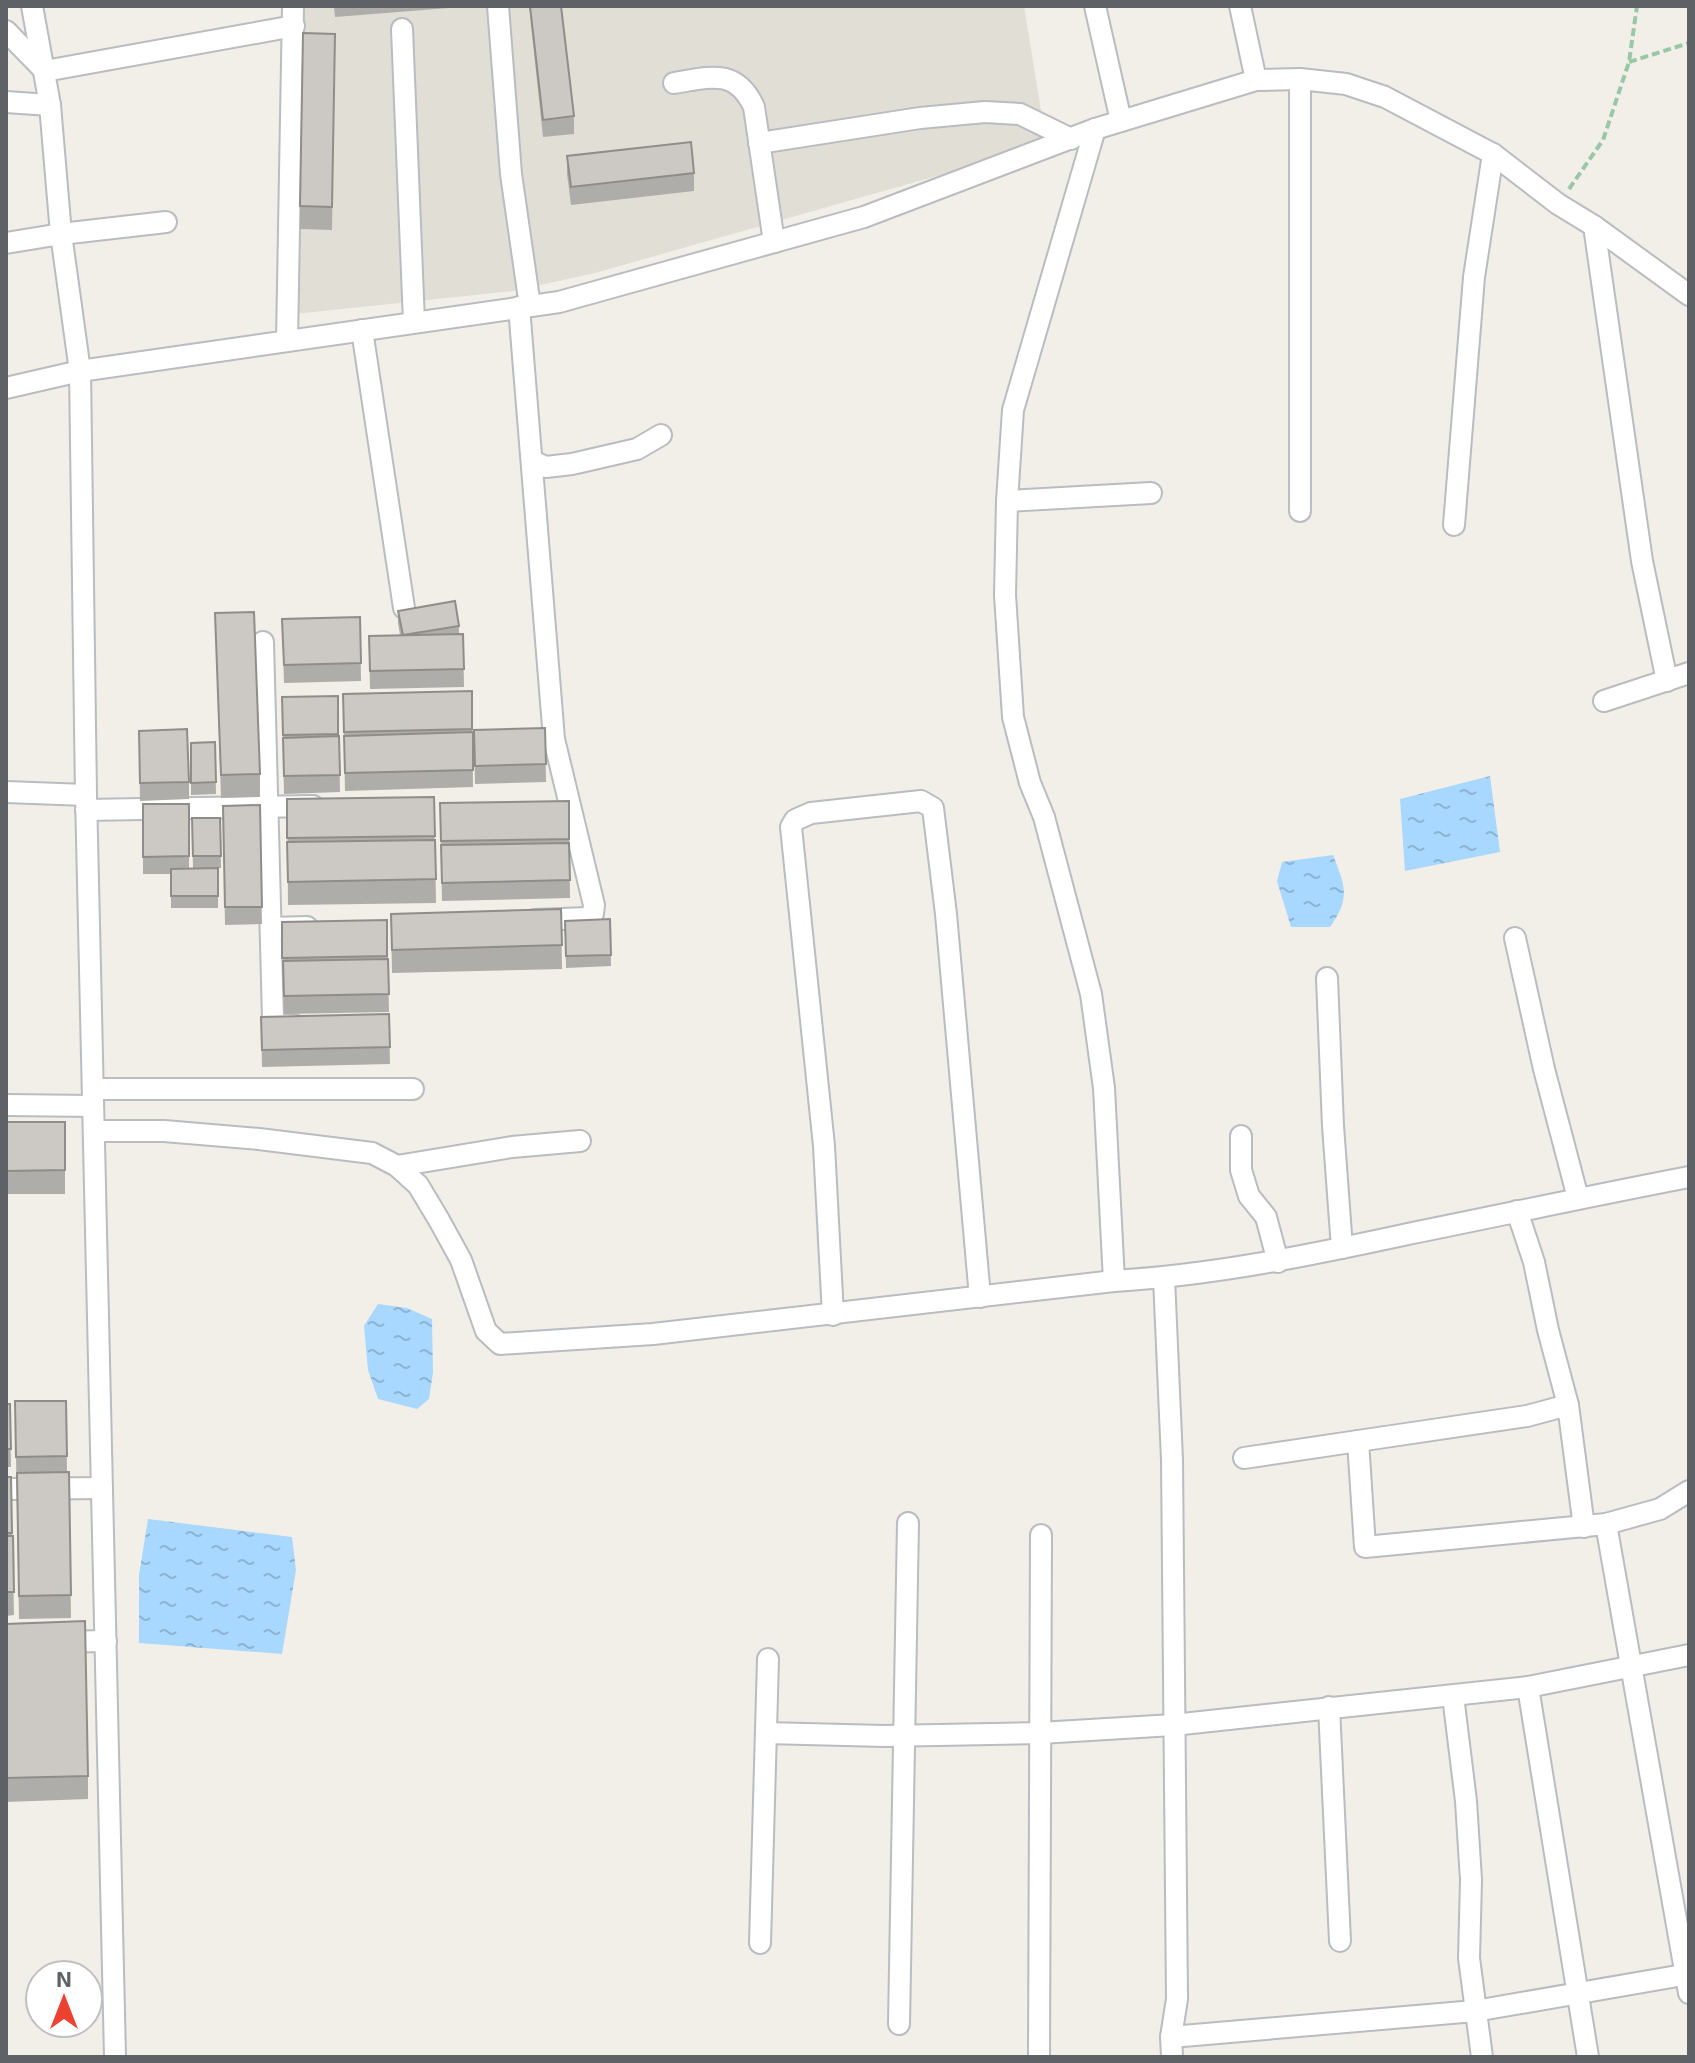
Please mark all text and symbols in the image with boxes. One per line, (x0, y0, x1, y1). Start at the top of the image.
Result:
north arrow (24, 1959, 104, 2039)
text: N (56, 1965, 72, 1991)

